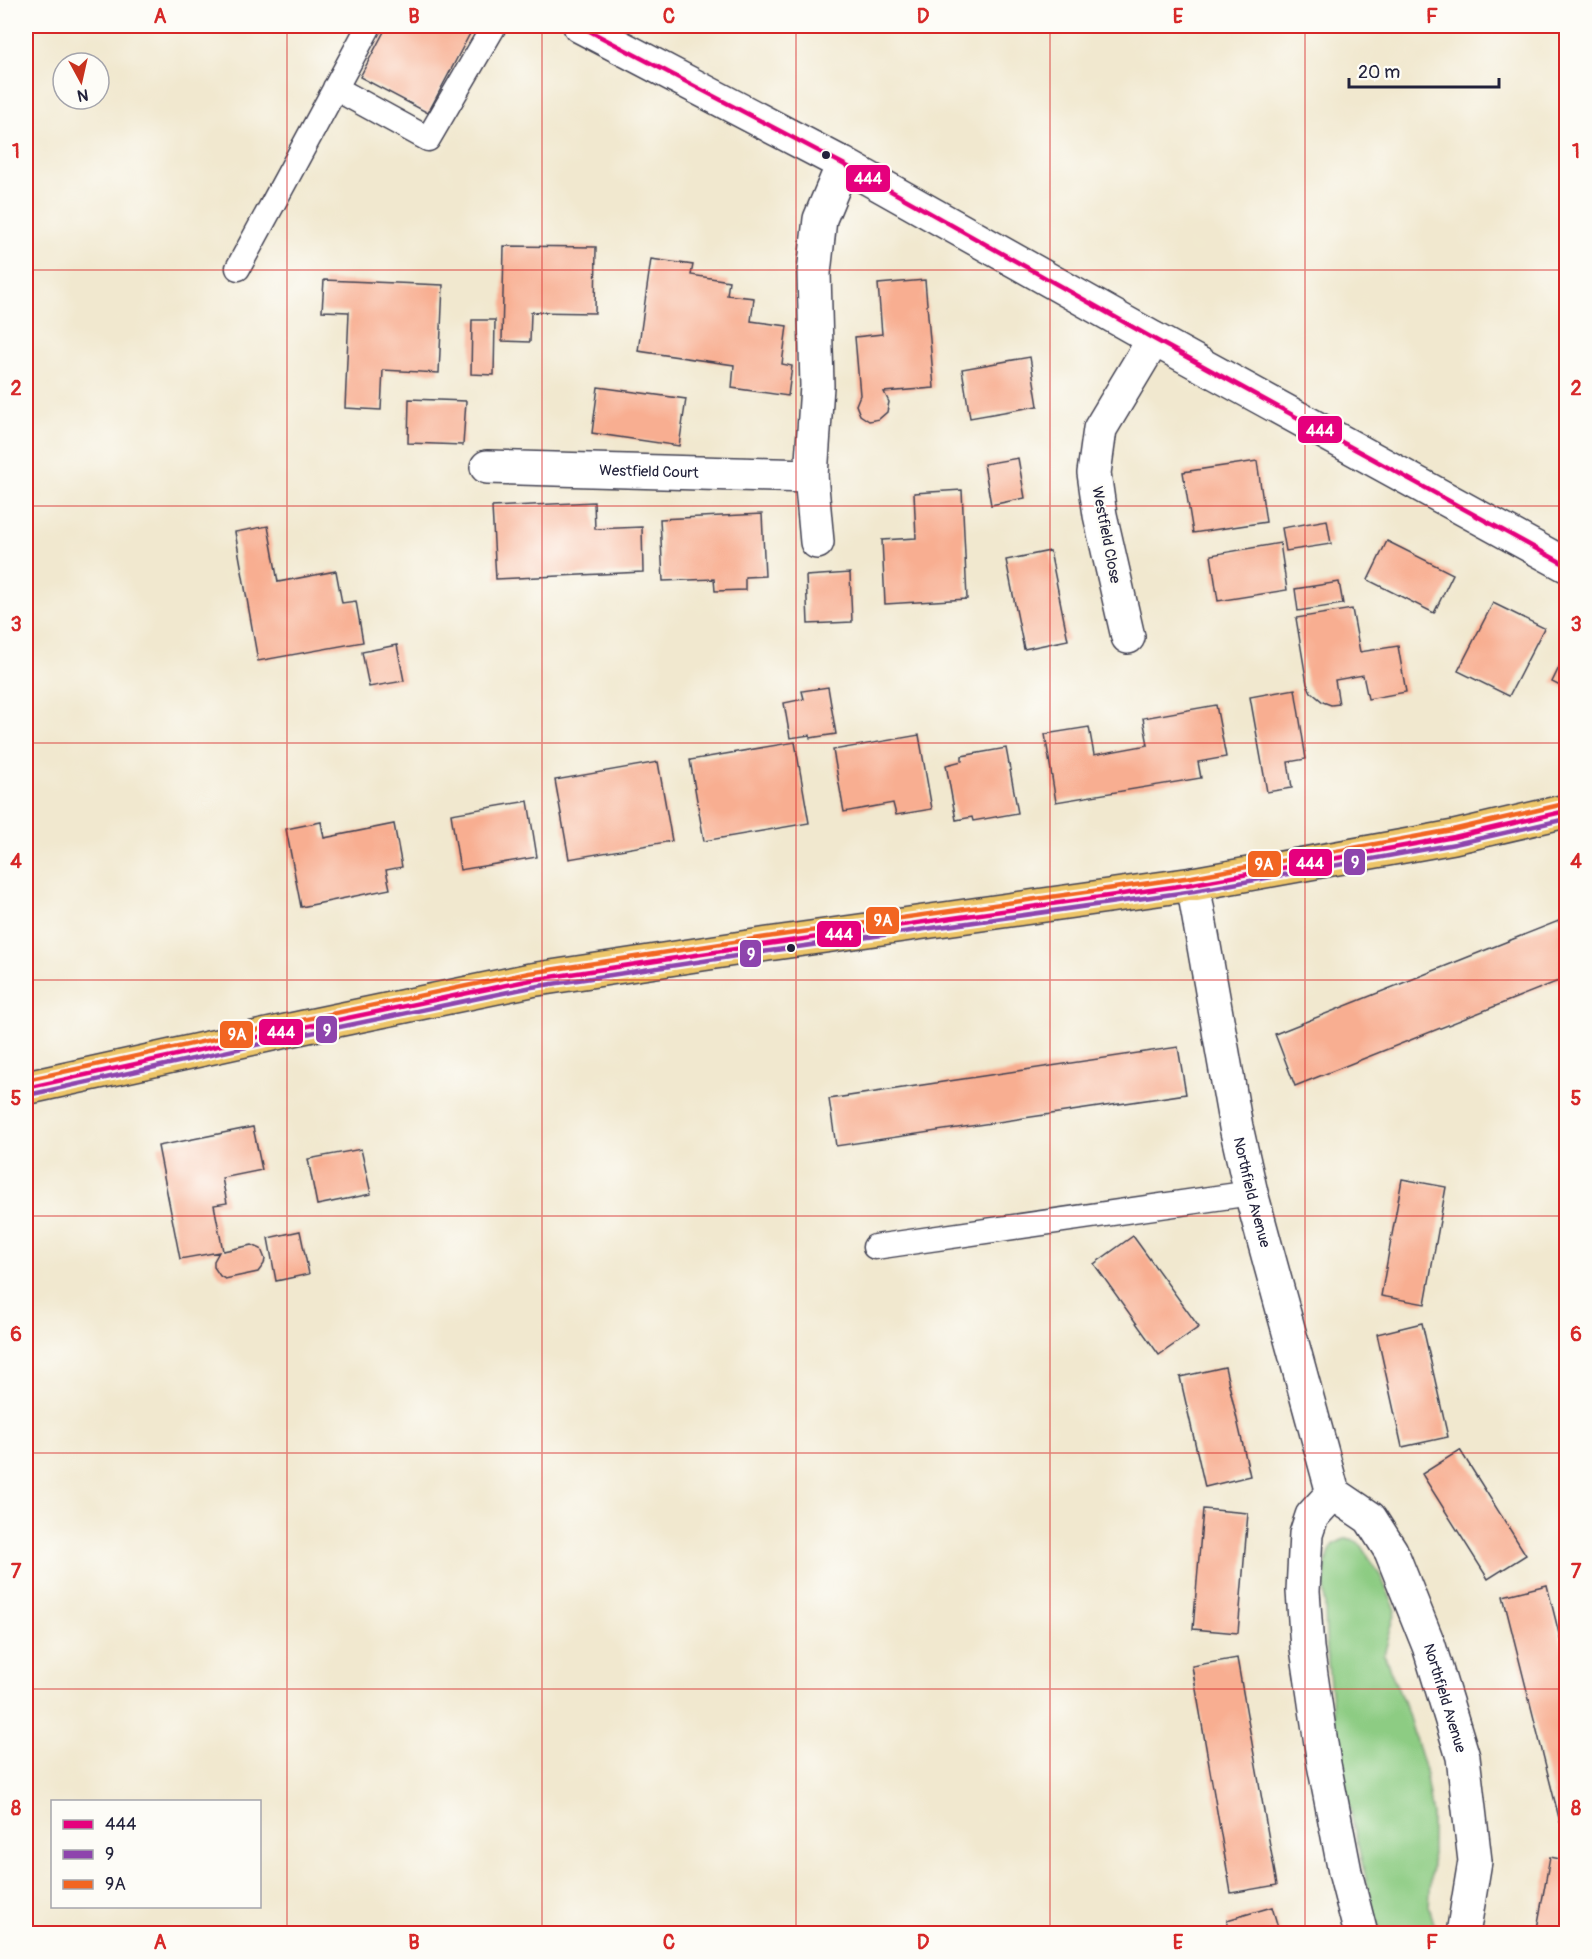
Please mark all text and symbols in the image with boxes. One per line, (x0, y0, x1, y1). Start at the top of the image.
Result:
text: A (154, 4, 167, 29)
text: B (408, 4, 420, 29)
text: C (663, 4, 675, 29)
text: D (917, 4, 930, 29)
text: E (1173, 4, 1184, 29)
text: F (1426, 4, 1438, 29)
north arrow (51, 51, 111, 111)
scale bar (1349, 51, 1499, 89)
text: 20 m (1358, 61, 1400, 84)
text: N (76, 84, 90, 106)
text: 1 (12, 139, 20, 164)
text: 1 (1572, 139, 1580, 164)
unlabelled marker (820, 149, 832, 161)
line badge: 444 (845, 164, 891, 193)
text: 444 (854, 169, 883, 189)
text: 2 (10, 376, 22, 401)
text: 2 (1570, 376, 1582, 401)
line badge: 444 (1297, 415, 1343, 444)
text: 444 (1306, 421, 1335, 441)
street label: Westfield Court (599, 461, 700, 482)
street label: Westfield Close (1087, 485, 1125, 586)
text: 3 (10, 612, 22, 637)
text: 3 (1570, 612, 1582, 637)
line badge: 444 (1288, 848, 1333, 877)
line badge: 9 (1343, 848, 1366, 876)
text: 4 (10, 849, 22, 874)
text: 4 (1570, 849, 1582, 874)
line badge: 9A (1247, 850, 1282, 878)
text: 9 (1351, 853, 1359, 873)
text: 444 (1296, 854, 1325, 874)
text: 9A (1255, 855, 1274, 875)
line badge: 9A (865, 906, 900, 935)
text: 9A (874, 911, 893, 931)
line badge: 444 (816, 920, 862, 948)
text: 444 (825, 925, 854, 945)
line badge: 9 (739, 939, 762, 968)
unlabelled marker (785, 942, 797, 954)
text: 9 (747, 945, 755, 965)
line badge: 9 (315, 1015, 338, 1044)
line badge: 444 (258, 1018, 304, 1046)
line badge: 9A (219, 1020, 254, 1049)
text: 9 (323, 1021, 331, 1041)
text: 444 (267, 1023, 296, 1043)
text: 9A (228, 1025, 247, 1045)
text: 5 (11, 1086, 22, 1111)
text: 5 (1571, 1086, 1582, 1111)
street label: Northfield Avenue (1229, 1135, 1275, 1250)
text: 6 (10, 1322, 22, 1347)
text: 6 (1570, 1322, 1582, 1347)
text: 7 (11, 1559, 22, 1584)
text: 7 (1571, 1559, 1582, 1584)
street label: Northfield Avenue (1419, 1641, 1471, 1756)
text: 8 (11, 1796, 21, 1821)
text: 8 (1571, 1796, 1581, 1821)
legend (51, 1800, 261, 1908)
text: 444 (105, 1813, 137, 1836)
text: 9 (105, 1843, 114, 1866)
text: 9A (105, 1873, 126, 1896)
text: A (154, 1930, 167, 1955)
text: B (408, 1930, 420, 1955)
text: C (663, 1930, 675, 1955)
text: D (917, 1930, 930, 1955)
text: E (1173, 1930, 1184, 1955)
text: F (1426, 1930, 1438, 1955)

